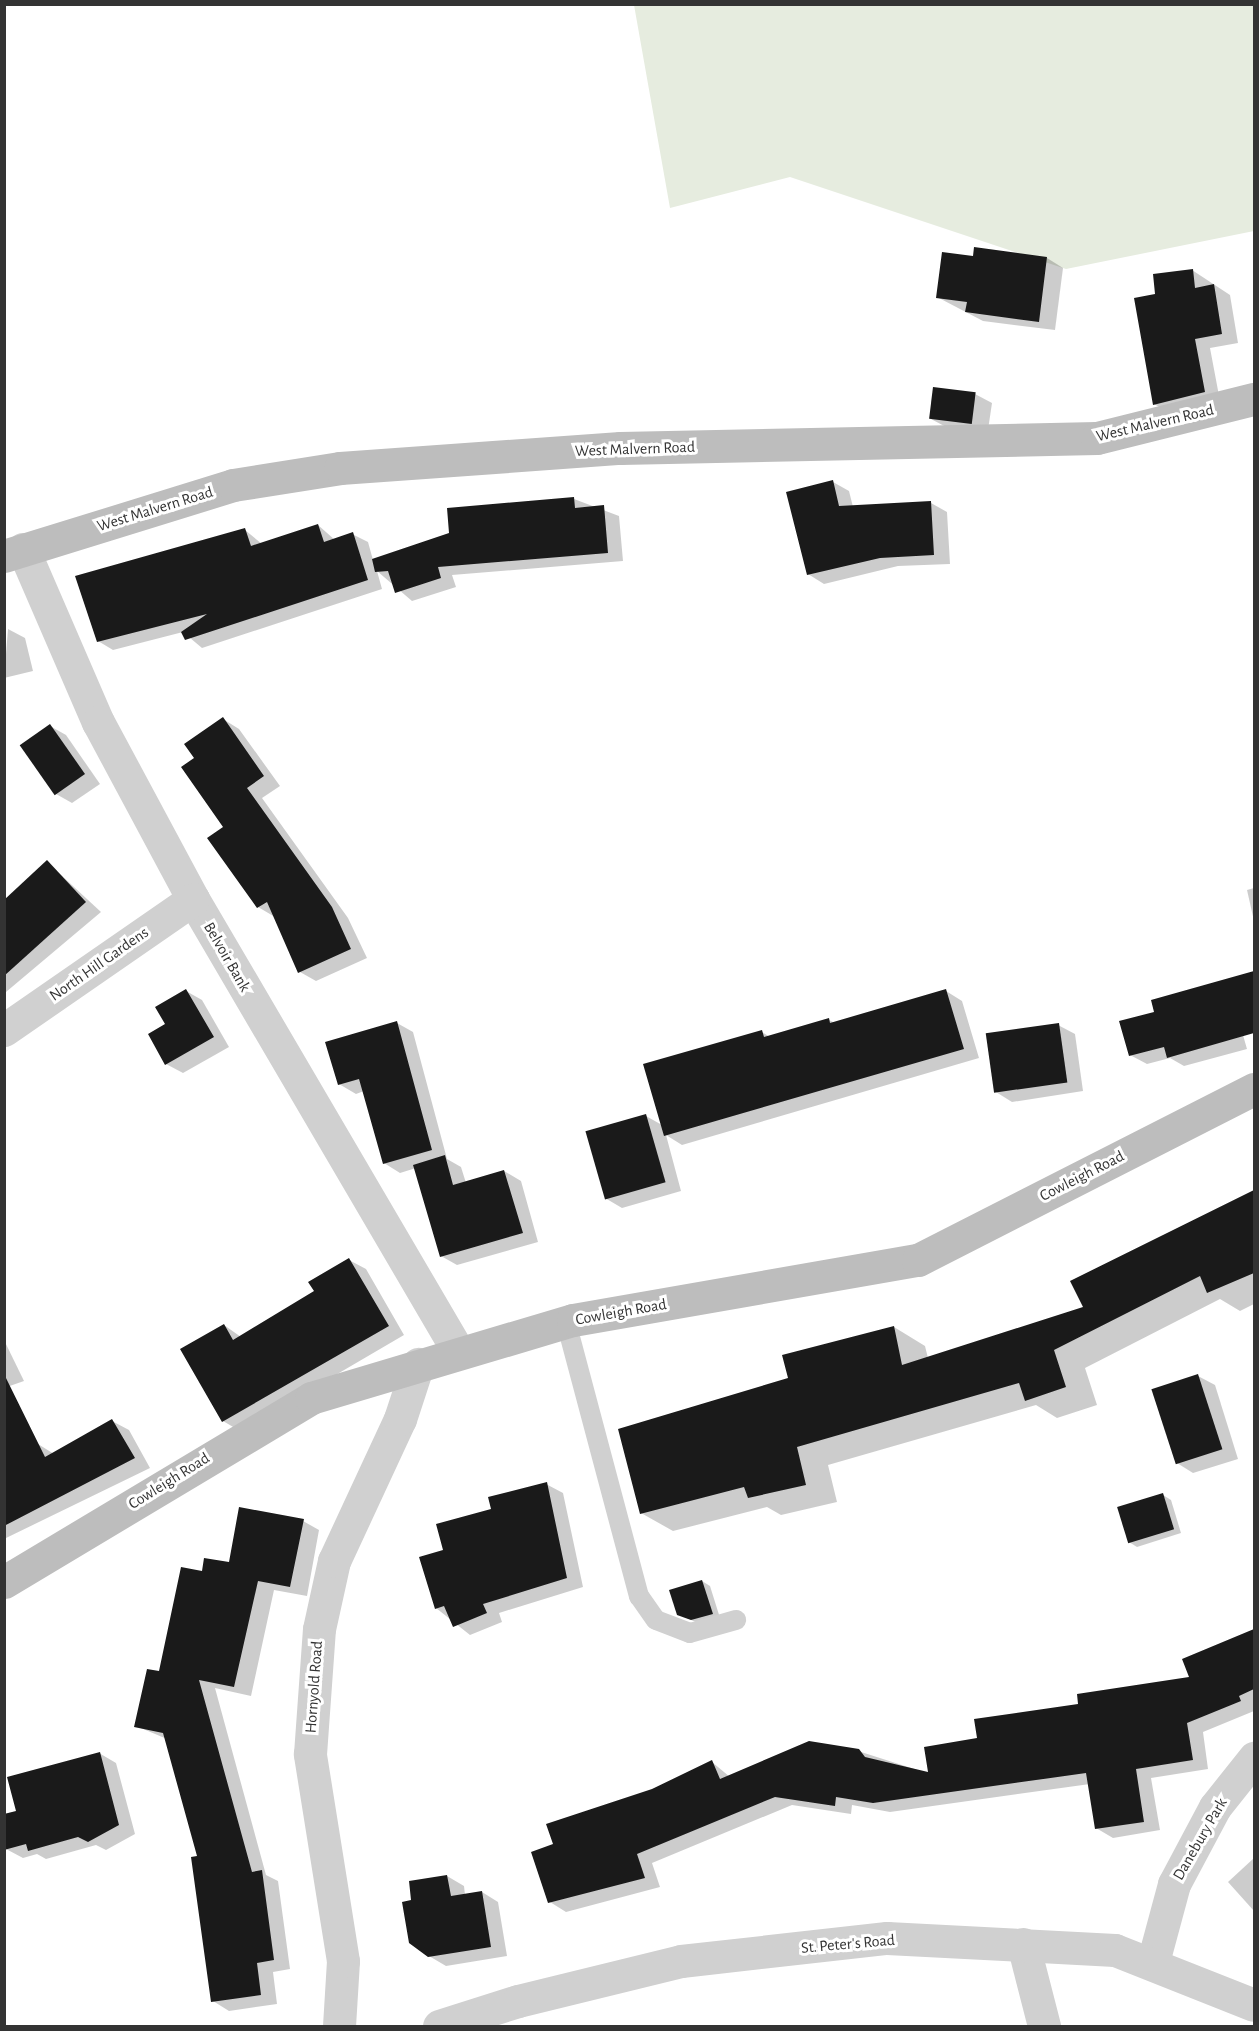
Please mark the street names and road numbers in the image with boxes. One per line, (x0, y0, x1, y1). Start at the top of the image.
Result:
street label: West Malvern Road (1094, 400, 1216, 446)
street label: West Malvern Road (575, 437, 695, 461)
street label: West Malvern Road (95, 482, 215, 536)
street label: Belvoir Bank (199, 919, 255, 995)
street label: North Hill Gardens (46, 923, 152, 1005)
street label: Cowleigh Road (1037, 1147, 1127, 1205)
street label: Cowleigh Road (574, 1295, 668, 1329)
street label: Cowleigh Road (125, 1448, 213, 1514)
street label: Hornyold Road (301, 1640, 327, 1734)
street label: Danebury Park (1169, 1794, 1231, 1884)
street label: St. Peter's Road (800, 1930, 896, 1958)

